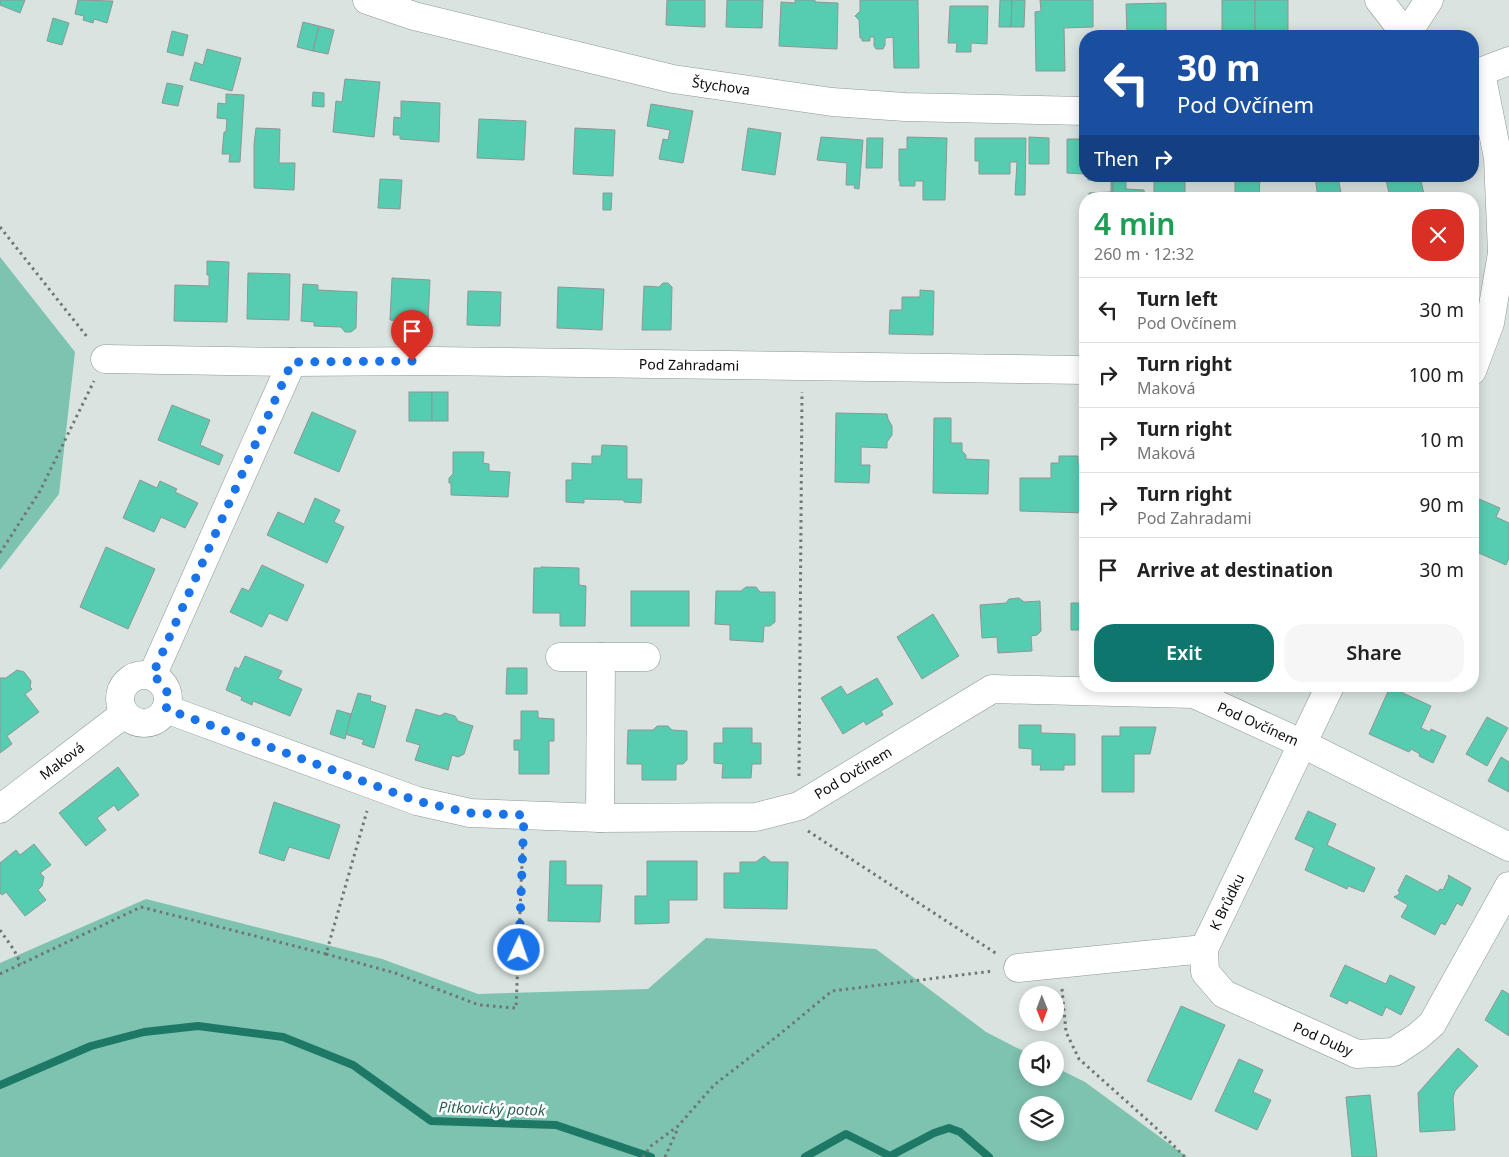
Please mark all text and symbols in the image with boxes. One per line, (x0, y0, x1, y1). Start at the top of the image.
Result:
text: 30 m (1177, 44, 1260, 91)
icon: left (1094, 50, 1159, 115)
street label: Štychova (691, 72, 751, 99)
text: Pod Ovčínem (1177, 89, 1314, 119)
icon: right (1149, 145, 1177, 173)
text: Then (1094, 146, 1139, 172)
text: 4 min (1094, 203, 1175, 244)
button: close (1412, 209, 1464, 261)
text: 260 m · 12:32 (1094, 243, 1194, 265)
text: Turn left (1137, 286, 1218, 312)
icon: left (1094, 296, 1122, 324)
text: 30 m (1420, 297, 1464, 323)
pin (391, 310, 433, 361)
text: Pod Ovčínem (1137, 312, 1237, 334)
icon: arrive (398, 317, 426, 345)
text: Turn right (1137, 351, 1232, 377)
street label: Pod Zahradami (639, 354, 739, 375)
icon: right (1094, 361, 1122, 389)
text: 100 m (1409, 362, 1464, 388)
text: Maková (1137, 377, 1196, 399)
text: Turn right (1137, 416, 1232, 442)
icon: right (1094, 426, 1122, 454)
text: 10 m (1420, 427, 1464, 453)
text: Maková (1137, 442, 1196, 464)
text: Turn right (1137, 481, 1232, 507)
icon: right (1094, 491, 1122, 519)
text: 90 m (1420, 492, 1464, 518)
text: Pod Zahradami (1137, 507, 1252, 529)
icon: arrive (1094, 556, 1122, 584)
text: Arrive at destination (1137, 557, 1333, 583)
text: 30 m (1420, 557, 1464, 583)
button: Exit (1094, 624, 1274, 682)
button: Share (1284, 624, 1464, 682)
street label: Pod Ovčínem (1215, 697, 1302, 750)
street label: Maková (36, 738, 88, 784)
street label: Pod Ovčínem (810, 742, 895, 803)
street label: K Brůdku (1205, 870, 1248, 933)
position arrow (492, 923, 544, 975)
north arrow (1019, 986, 1064, 1031)
map controls (1019, 986, 1064, 1141)
street label: Pod Duby (1290, 1017, 1357, 1060)
button: sound (1019, 1041, 1064, 1086)
water label: Pitkovický potok (438, 1096, 546, 1120)
button: layers (1019, 1096, 1064, 1141)

